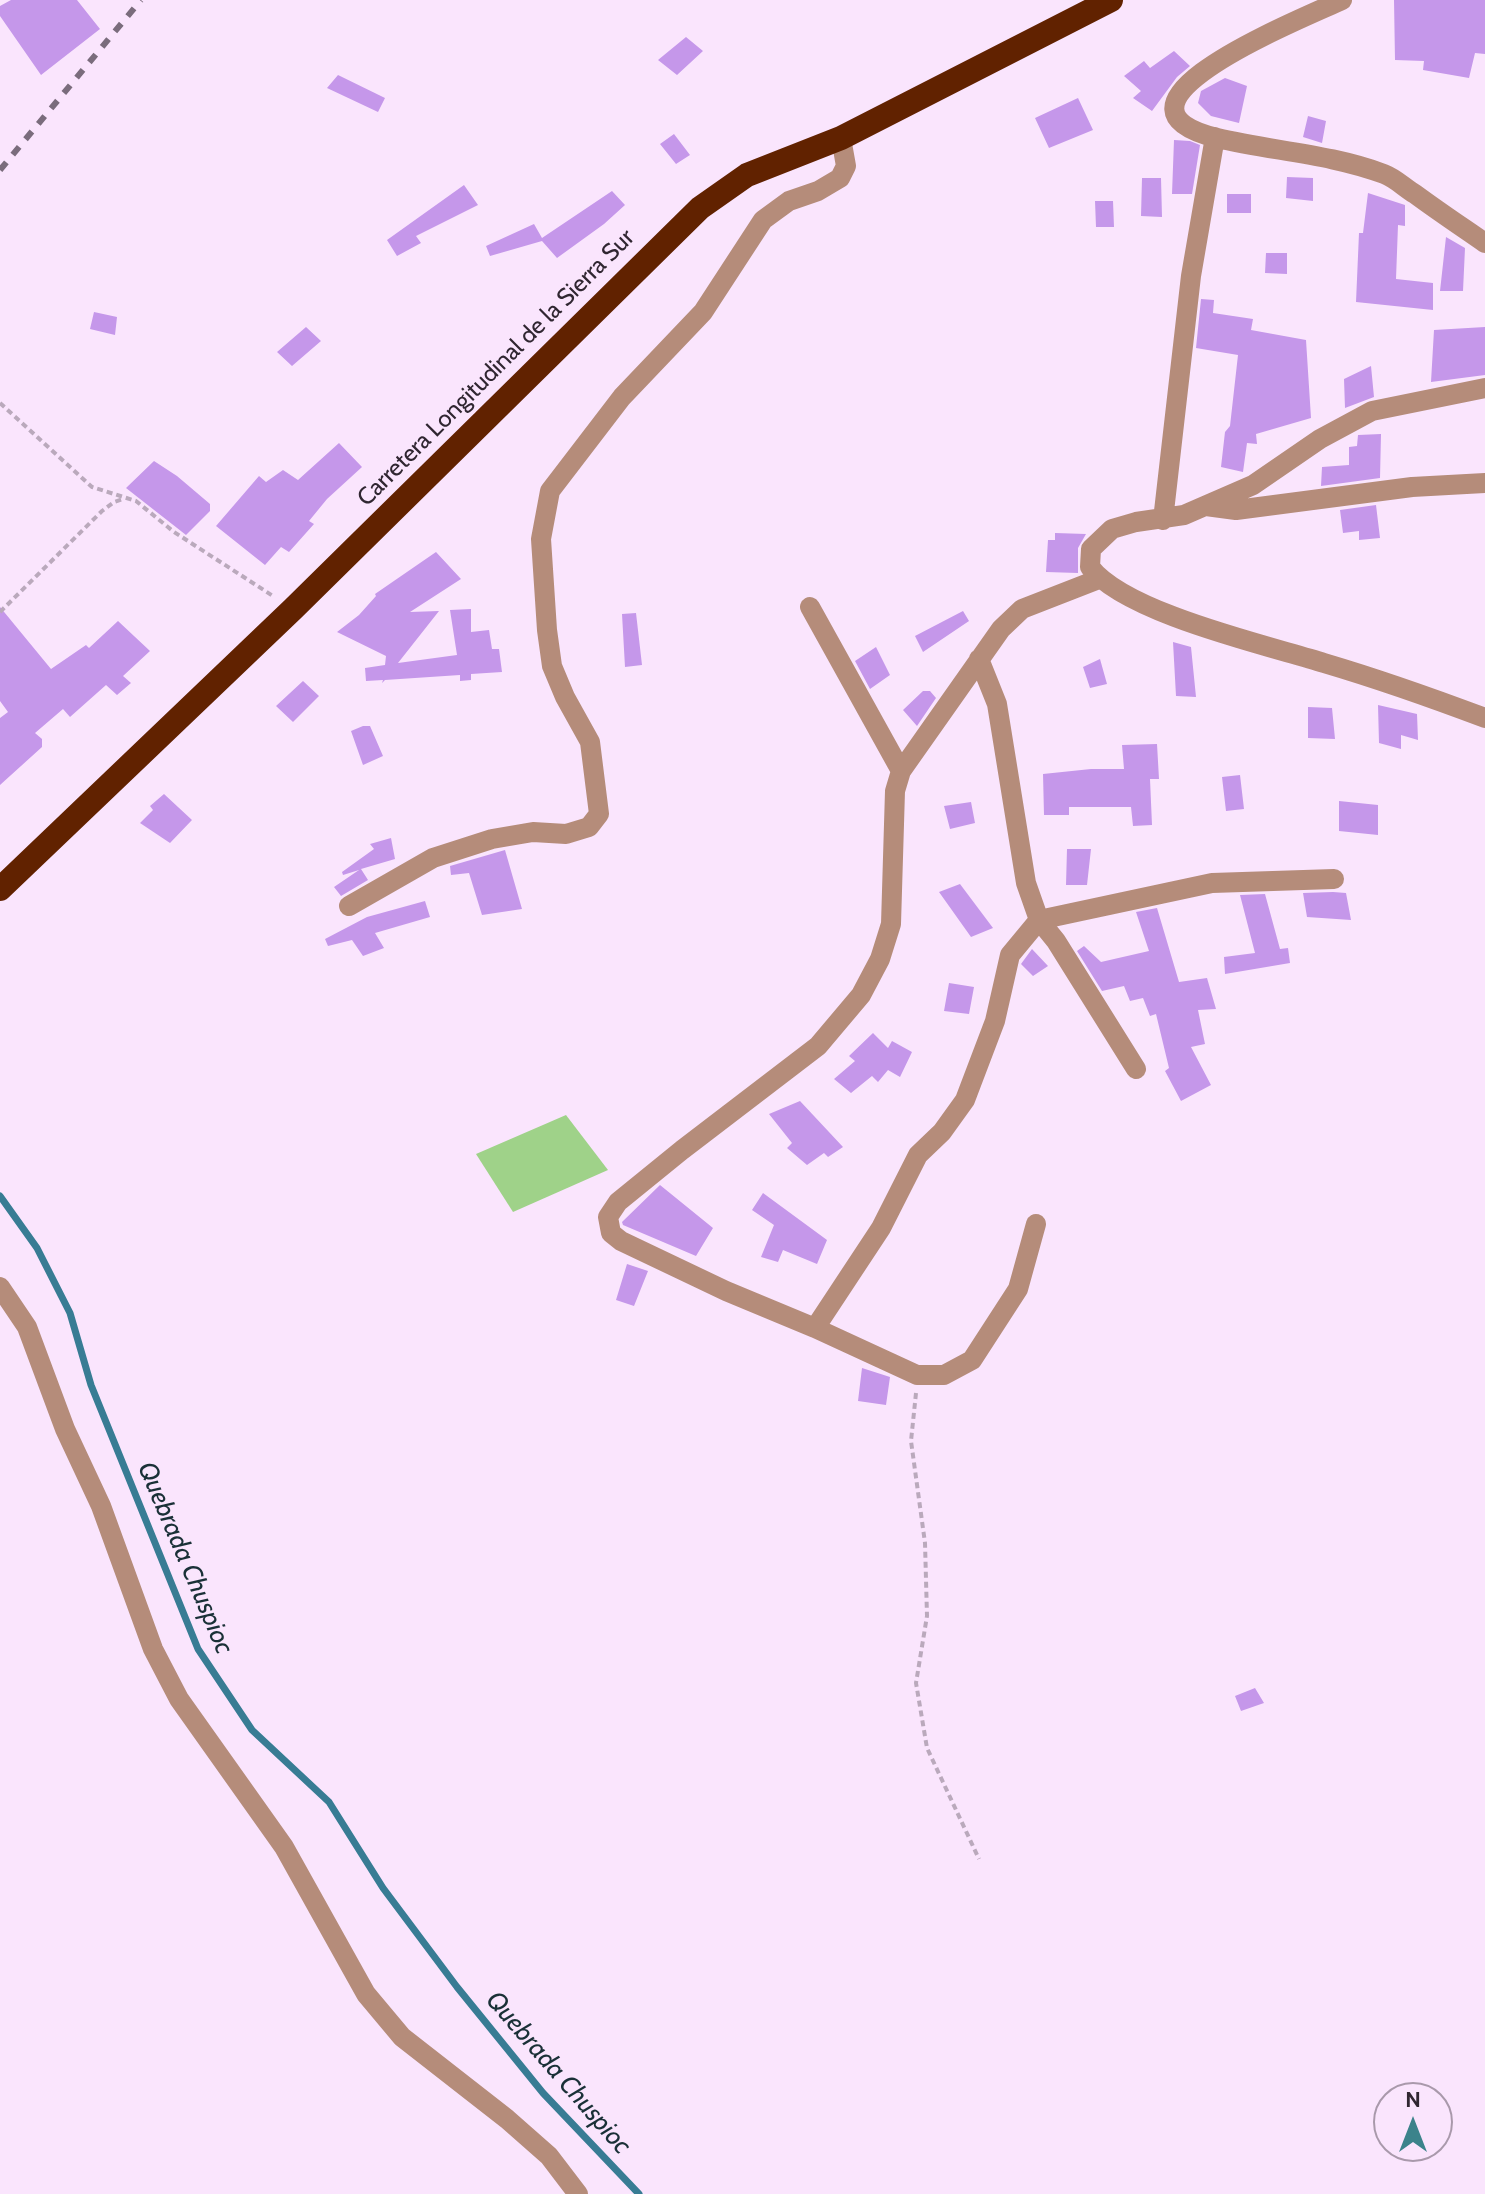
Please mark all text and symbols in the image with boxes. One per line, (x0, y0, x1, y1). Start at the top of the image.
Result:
street label: Carretera Longitudinal de la Sierra Sur (352, 224, 640, 512)
water label: Quebrada Chuspioc (131, 1457, 239, 1659)
water label: Quebrada Chuspioc (479, 1985, 637, 2161)
north arrow (1373, 2082, 1453, 2162)
text: N (1405, 2086, 1421, 2113)

